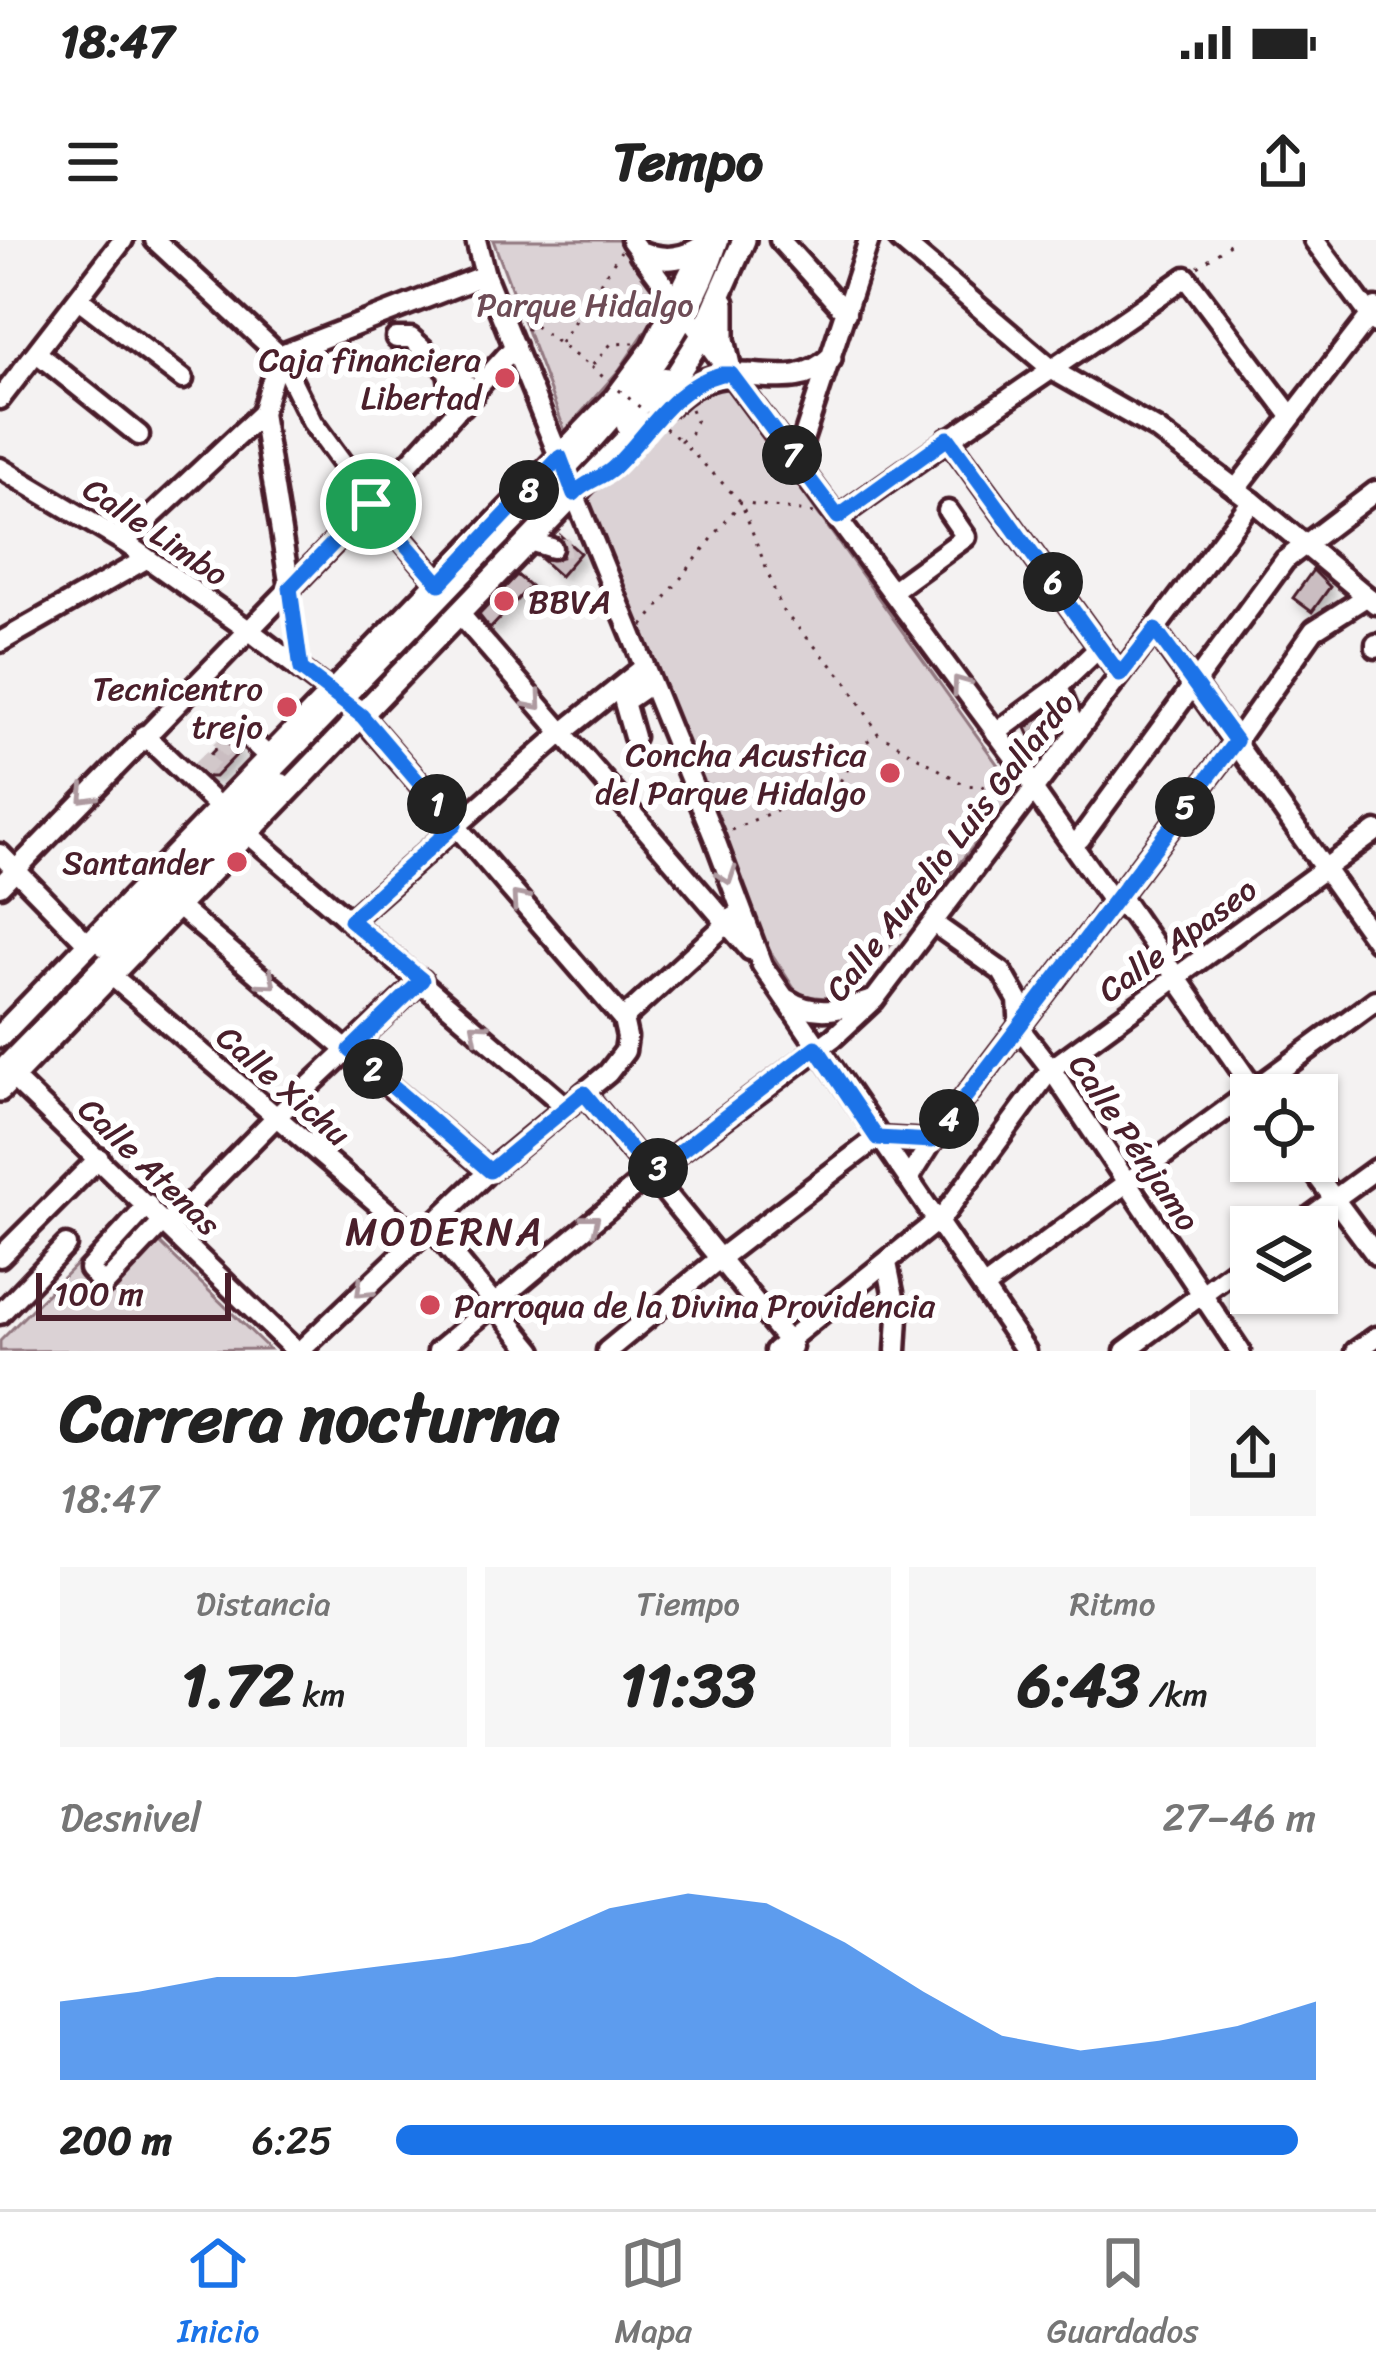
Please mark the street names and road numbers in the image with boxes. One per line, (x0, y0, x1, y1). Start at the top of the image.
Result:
street label: Calle Limbo (70, 461, 241, 602)
street label: Calle Aurelio Luis Gallardo (810, 679, 1090, 1014)
street label: Calle Apaseo (1085, 862, 1270, 1018)
street label: Calle Xichu (202, 1010, 364, 1162)
street label: Calle Pénjamo (1053, 1041, 1216, 1244)
street label: Calle Atenas (64, 1083, 235, 1251)

